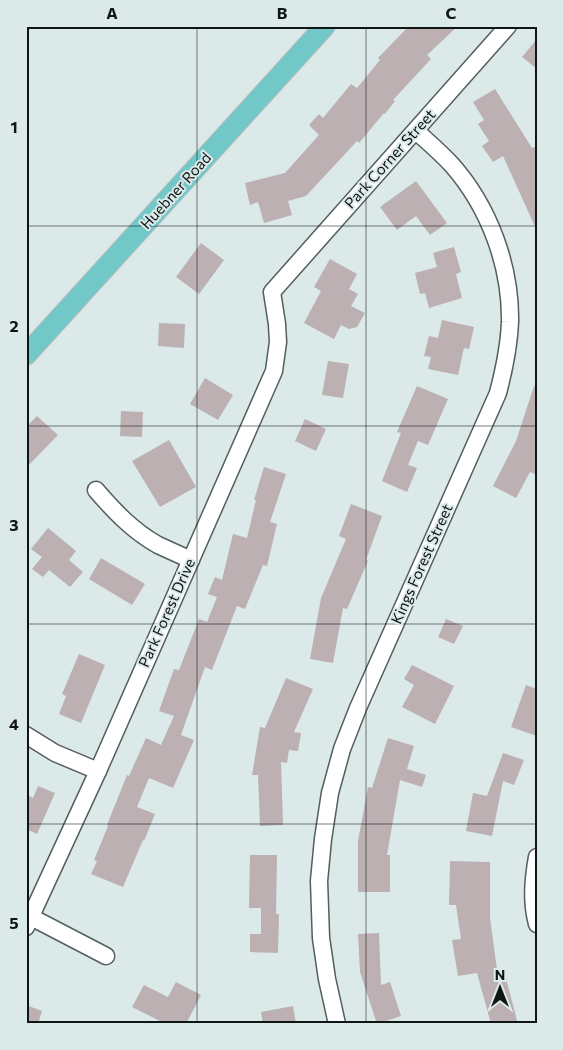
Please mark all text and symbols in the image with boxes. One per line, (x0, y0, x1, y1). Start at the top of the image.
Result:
text: A (106, 3, 118, 22)
text: B (277, 3, 288, 22)
text: C (446, 3, 457, 22)
street label: Park Corner Street (340, 105, 439, 212)
text: 1 (10, 117, 18, 136)
street label: Huebner Road (136, 148, 214, 232)
text: 2 (9, 316, 19, 335)
street label: Kings Forest Street (387, 501, 456, 626)
text: 3 (9, 515, 19, 534)
street label: Park Forest Drive (134, 555, 198, 670)
text: 4 (9, 714, 19, 733)
text: 5 (9, 913, 19, 932)
north arrow (476, 962, 526, 1012)
text: N (495, 966, 505, 983)

